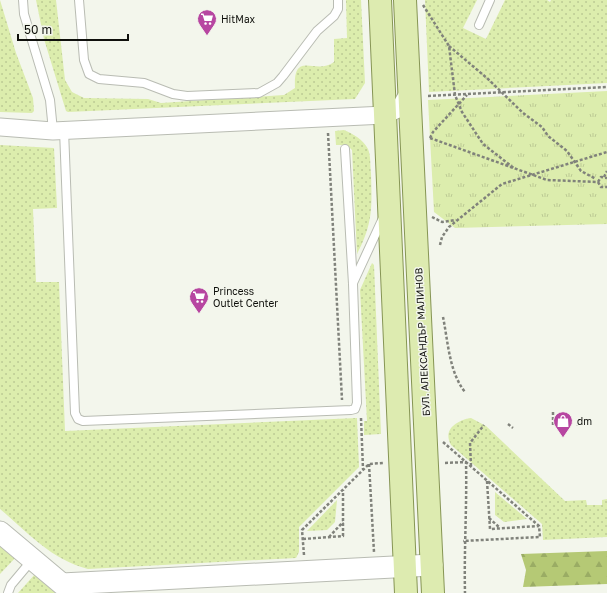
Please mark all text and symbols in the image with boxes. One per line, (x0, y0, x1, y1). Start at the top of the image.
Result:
supermarket icon: HitMax (196, 8, 218, 36)
place label: HitMax (221, 13, 256, 25)
scale bar (18, 16, 128, 42)
text: 50 m (24, 22, 52, 37)
street label: БУЛ. АЛЕКСАНДЪР МАЛИНОВ (412, 267, 432, 416)
place label: Princess Outlet Center (213, 285, 278, 309)
supermarket icon: Princess Outlet Center (188, 286, 210, 314)
shop icon: dm (552, 410, 574, 438)
place label: dm (577, 415, 592, 427)

